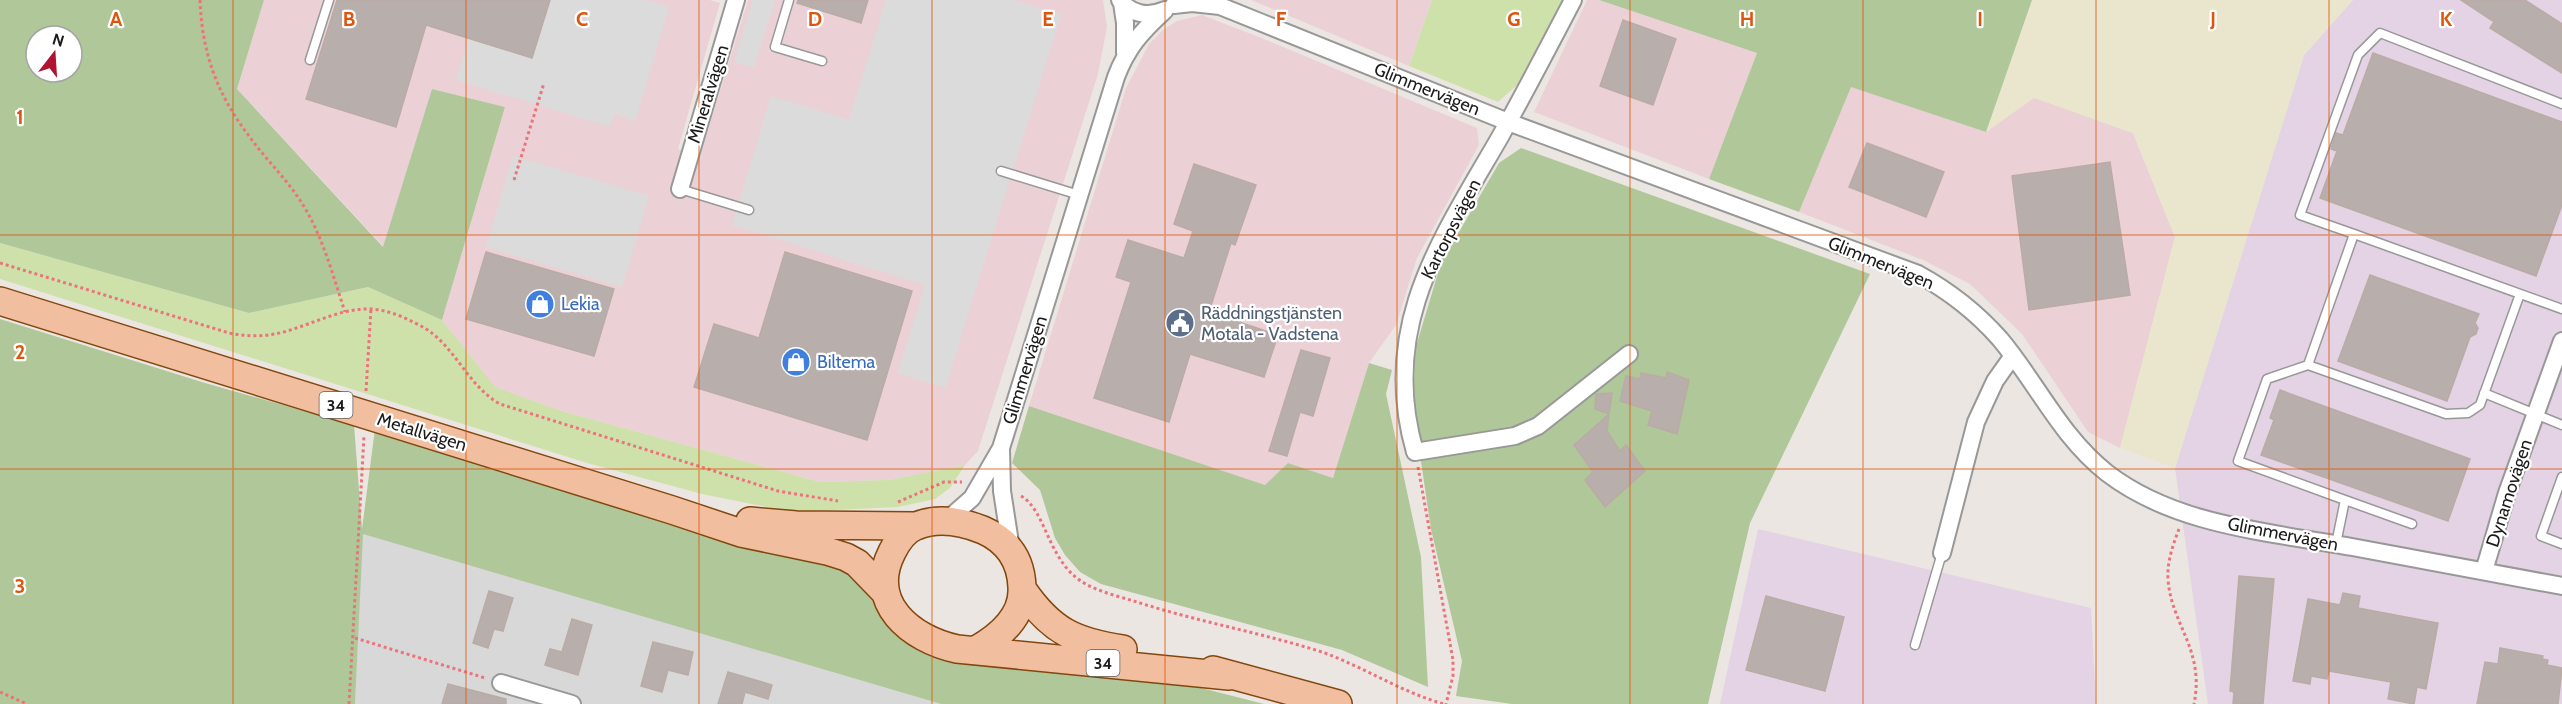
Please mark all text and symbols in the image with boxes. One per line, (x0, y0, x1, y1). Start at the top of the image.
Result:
text: A (110, 7, 123, 31)
text: B (343, 7, 355, 31)
text: C (576, 7, 588, 31)
text: D (808, 7, 822, 31)
text: E (1042, 7, 1054, 31)
text: F (1276, 7, 1287, 31)
text: G (1507, 7, 1521, 31)
text: H (1740, 7, 1754, 31)
text: I (1977, 7, 1983, 31)
text: J (2209, 7, 2216, 31)
text: K (2440, 7, 2453, 31)
north arrow (24, 24, 84, 84)
text: N (50, 29, 66, 51)
street label: Mineralvägen (683, 42, 733, 146)
street label: Glimmervägen (1371, 58, 1483, 120)
text: 1 (16, 105, 24, 129)
street label: Kartorpsvägen (1416, 175, 1486, 283)
street label: Glimmervägen (1825, 232, 1937, 294)
shop icon: Lekia (524, 288, 556, 320)
place label: Lekia (561, 293, 600, 315)
place label: Räddningstjänsten Motala - Vadstena (1201, 302, 1342, 345)
public building icon: Räddningstjänsten Motala - Vadstena (1164, 307, 1196, 339)
street label: Glimmervägen (998, 313, 1052, 427)
text: 2 (15, 340, 25, 364)
shop icon: Biltema (780, 346, 812, 378)
place label: Biltema (817, 351, 876, 373)
road number: 34 (320, 392, 352, 418)
street label: Metallvägen (375, 408, 469, 456)
street label: Dynamovägen (2481, 436, 2537, 550)
street label: Glimmervägen (2226, 513, 2340, 555)
text: 3 (15, 574, 25, 598)
road number: 34 (1086, 650, 1120, 676)

